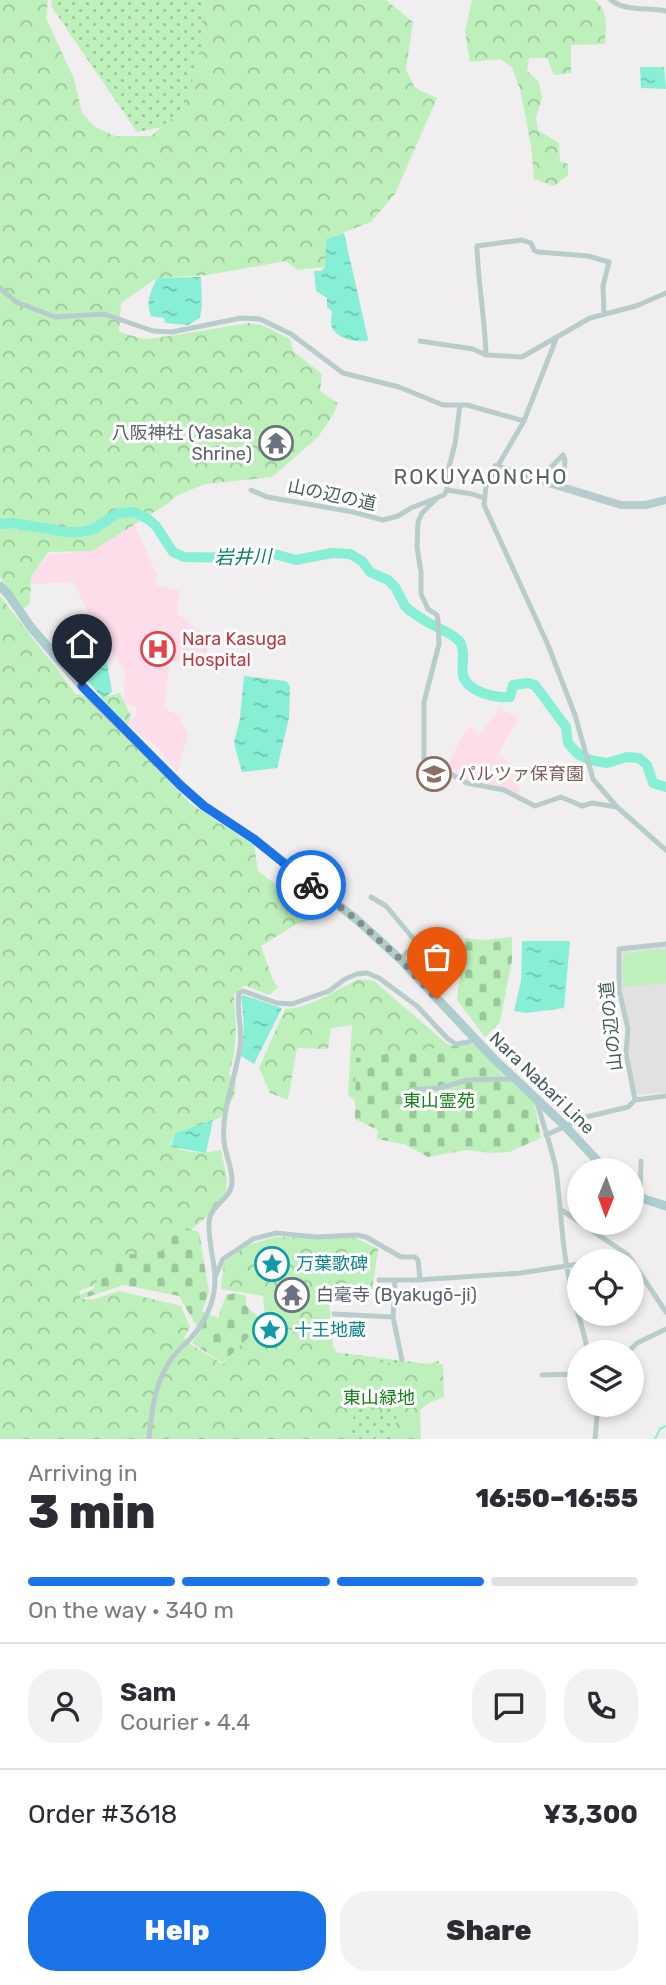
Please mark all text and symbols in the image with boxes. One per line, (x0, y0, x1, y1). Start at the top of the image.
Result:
place label: 八阪神社 (Yasaka Shrine) (112, 422, 252, 465)
temple icon: 八阪神社 (Yasaka Shrine) (257, 424, 295, 462)
district label: ROKUYAONCHO (393, 464, 569, 489)
street label: 山の辺の道 (286, 475, 378, 515)
water label: 岩井川 (214, 545, 274, 569)
pin (52, 614, 112, 686)
icon: home (63, 625, 101, 663)
place label: Nara Kasuga Hospital (182, 628, 287, 671)
hospital icon: Nara Kasuga Hospital (139, 630, 177, 668)
school or university icon: パルツァ保育園 (415, 755, 453, 793)
place label: パルツァ保育園 (458, 763, 584, 785)
courier (276, 850, 346, 920)
icon: bike (292, 866, 330, 904)
pin (407, 927, 467, 999)
icon: bag (418, 938, 456, 976)
street label: 山の辺の道 (595, 980, 627, 1072)
street label: Nara Nabari Line (485, 1027, 599, 1139)
park label: 東山霊苑 (403, 1090, 475, 1112)
north arrow (567, 1158, 644, 1236)
map controls (567, 1158, 644, 1417)
place icon: 万葉歌碑 (253, 1245, 291, 1283)
button: locate (567, 1249, 644, 1326)
place label: 万葉歌碑 (296, 1253, 368, 1275)
temple icon: 白毫寺 (Byakugō-ji) (273, 1276, 311, 1314)
place label: 白毫寺 (Byakugō-ji) (316, 1284, 477, 1306)
place icon: 十王地蔵 (251, 1311, 289, 1349)
place label: 十王地蔵 (294, 1319, 366, 1341)
button: layers (567, 1340, 644, 1417)
park label: 東山緑地 (343, 1387, 415, 1409)
text: Arriving in (28, 1459, 138, 1487)
text: 16:50–16:55 (475, 1483, 638, 1514)
text: 3 min (28, 1485, 156, 1540)
text: On the way · 340 m (28, 1596, 234, 1624)
button: person (28, 1669, 102, 1743)
button: chat (472, 1669, 546, 1743)
button: phone (564, 1669, 638, 1743)
text: Sam (120, 1677, 176, 1708)
text: Courier · 4.4 (120, 1708, 250, 1736)
text: Order #3618 (28, 1799, 177, 1830)
text: ¥3,300 (543, 1799, 638, 1830)
button: Help (28, 1891, 326, 1971)
button: Share (340, 1891, 638, 1971)

